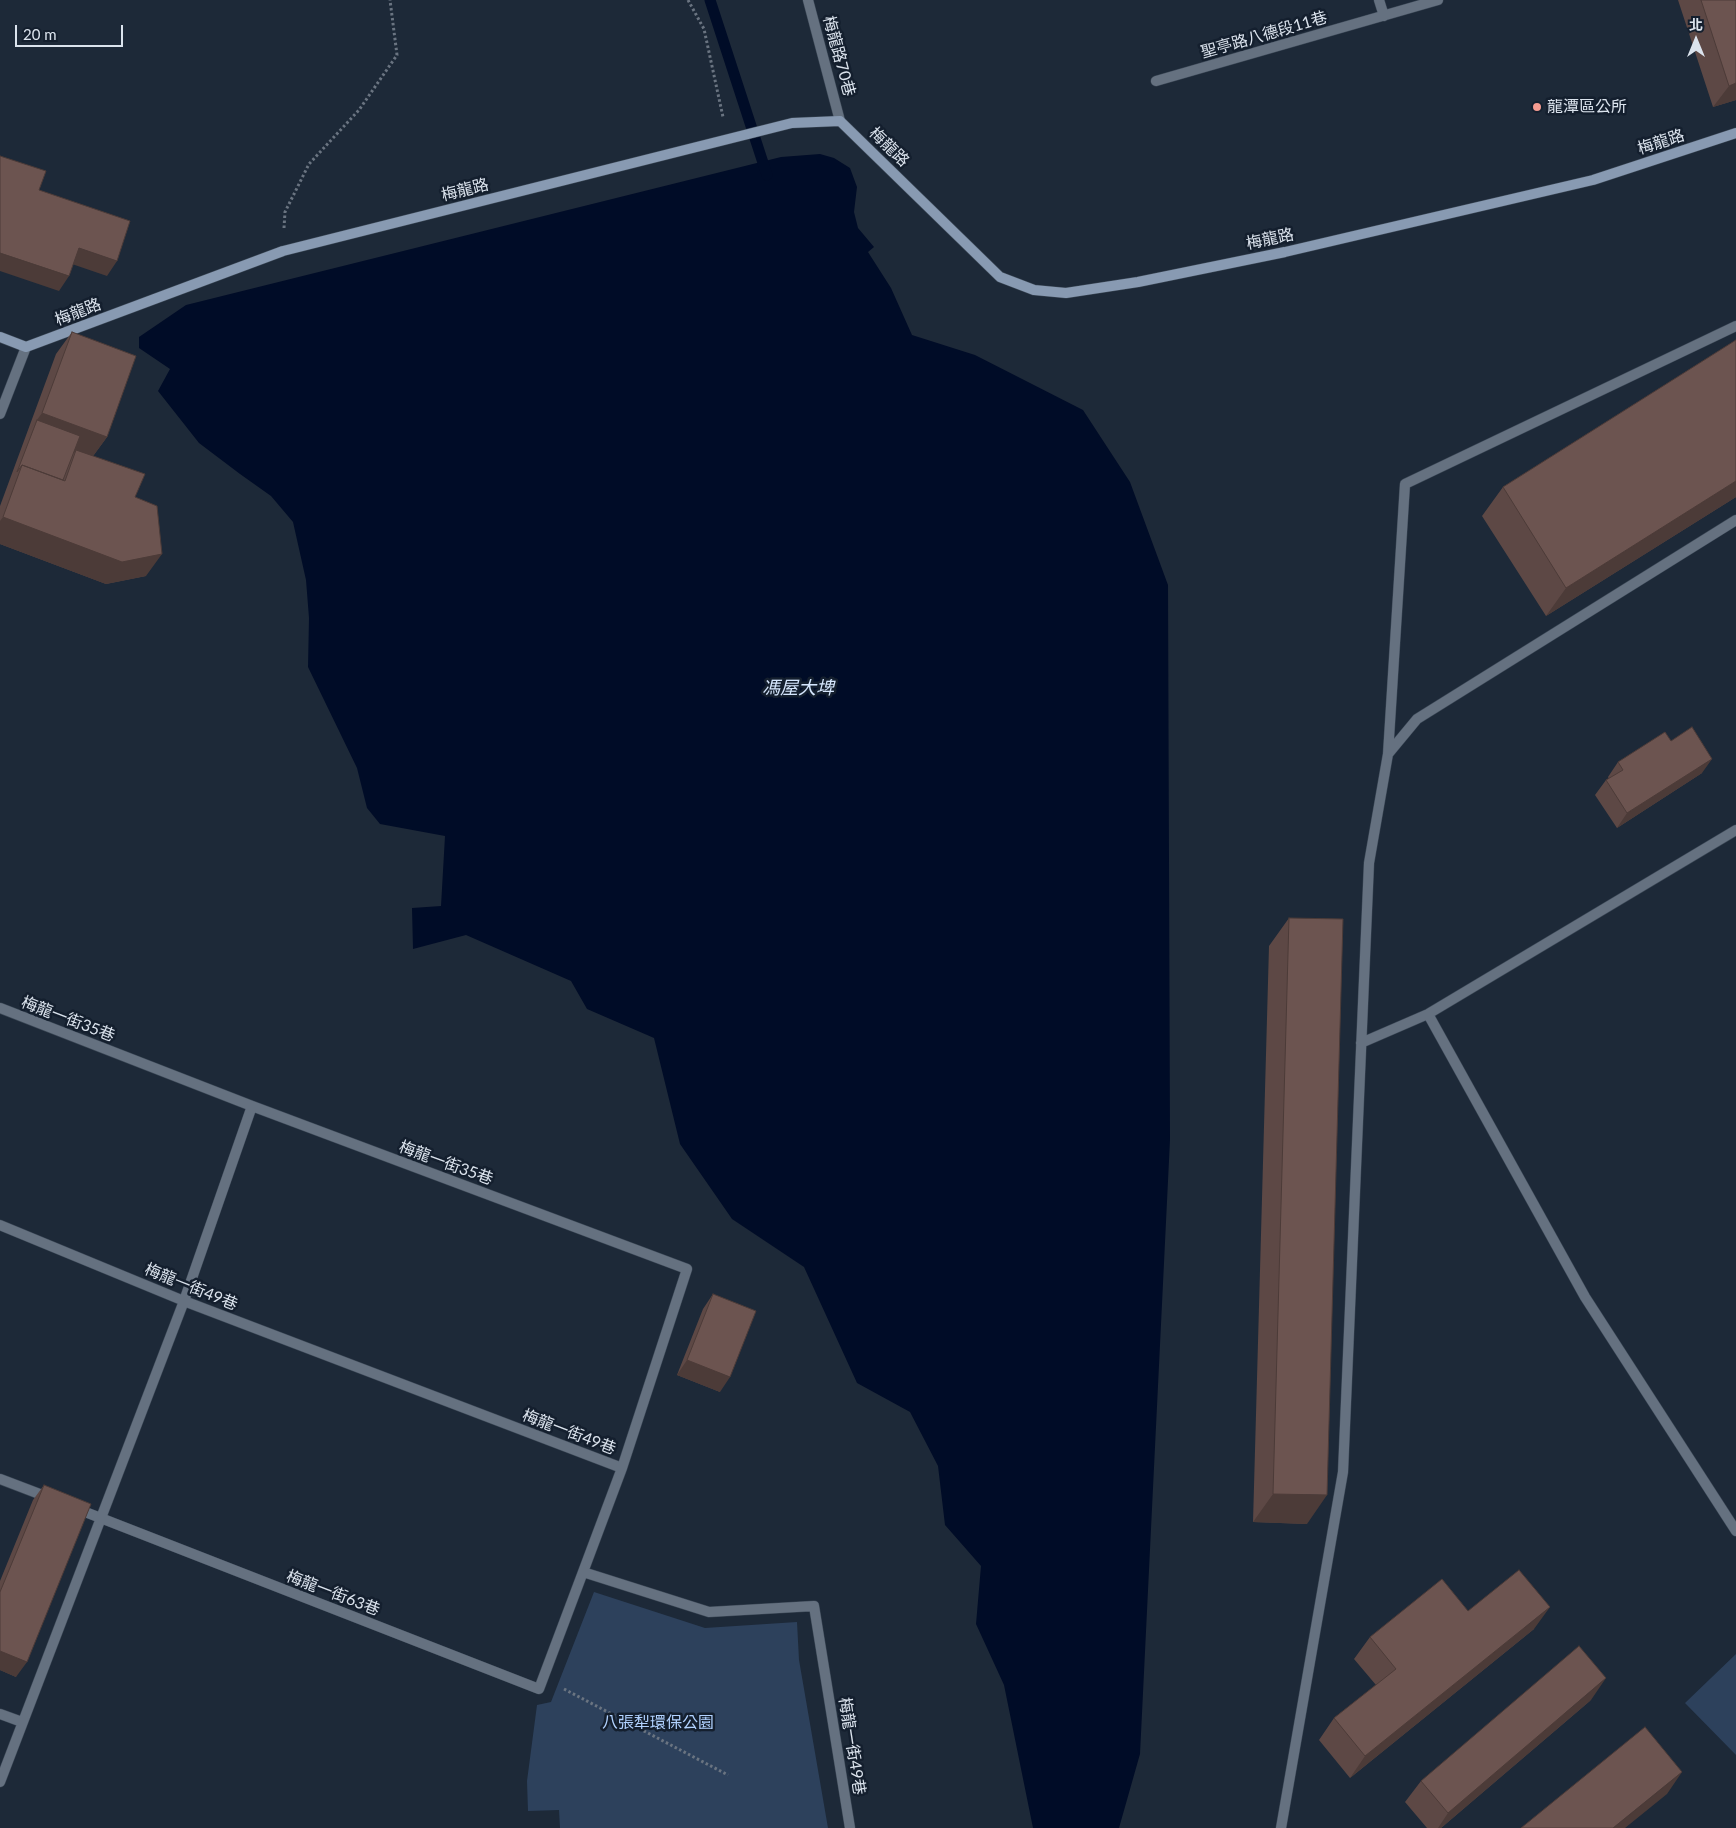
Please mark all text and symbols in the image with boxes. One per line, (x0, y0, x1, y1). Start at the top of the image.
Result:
street label: 聖亭路八德段11巷 (1199, 8, 1329, 62)
street label: 梅龍路70巷 (819, 14, 859, 98)
scale bar (18, 15, 125, 47)
north arrow (1671, 15, 1721, 65)
text: 北 (1689, 16, 1703, 33)
text: 20 m (23, 25, 57, 43)
place label: 龍潭區公所 (1547, 97, 1627, 117)
marker: 龍潭區公所 (1531, 101, 1543, 113)
street label: 梅龍路 (865, 123, 913, 171)
street label: 梅龍路 (1635, 125, 1687, 159)
street label: 梅龍路 (439, 175, 491, 205)
street label: 梅龍路 (1245, 225, 1295, 253)
street label: 梅龍路 (52, 294, 104, 330)
water label: 馮屋大埤 (762, 677, 834, 699)
street label: 梅龍一街35巷 (19, 992, 117, 1046)
street label: 梅龍一街35巷 (396, 1137, 496, 1189)
street label: 梅龍一街49巷 (142, 1260, 240, 1314)
street label: 梅龍一街49巷 (520, 1405, 618, 1459)
street label: 梅龍一街63巷 (284, 1566, 382, 1620)
street label: 梅龍一街49巷 (835, 1696, 869, 1796)
park label: 八張犁環保公園 (602, 1713, 714, 1733)

